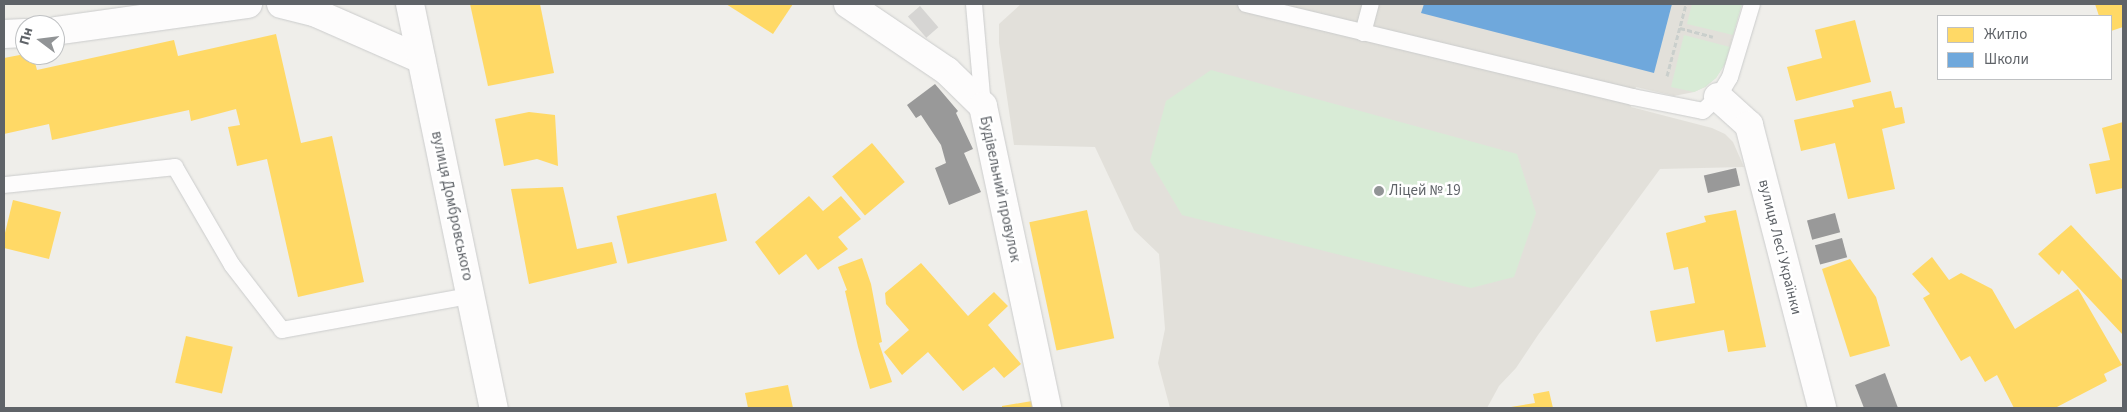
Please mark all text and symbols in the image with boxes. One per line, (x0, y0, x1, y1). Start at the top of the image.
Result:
north arrow (15, 15, 65, 65)
legend (1937, 15, 2112, 80)
text: Житло (1984, 24, 2027, 45)
text: Пн (15, 25, 38, 47)
text: Школи (1984, 49, 2029, 70)
street label: Будівельний провулок (976, 114, 1024, 264)
street label: вулиця Домбровського (427, 129, 477, 283)
street label: вулиця Лесі Українки (1754, 177, 1806, 317)
place label: Ліцей № 19 (1389, 182, 1461, 200)
marker: Ліцей № 19 (1373, 185, 1385, 197)

